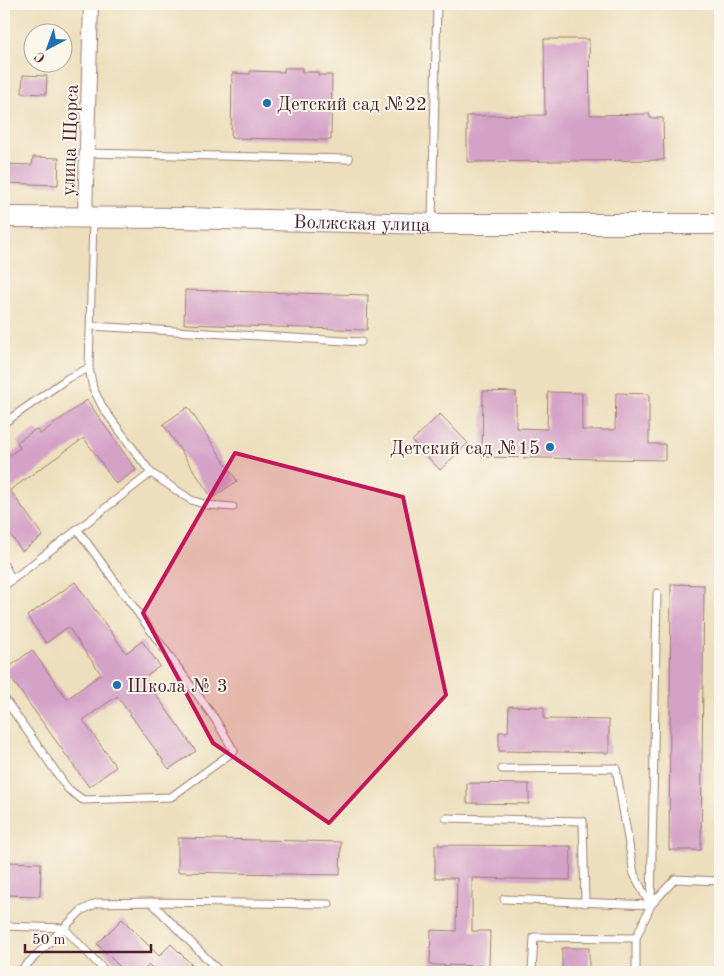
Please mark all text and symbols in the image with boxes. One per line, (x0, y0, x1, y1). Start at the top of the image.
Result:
north arrow (22, 22, 72, 72)
text: С (32, 49, 48, 65)
street label: улица Щорса (60, 83, 83, 196)
place label: Детский сад №22 (277, 96, 427, 115)
marker: Детский сад №22 (261, 97, 273, 109)
street label: Волжская улица (293, 214, 431, 236)
place label: Детский сад №15 (390, 440, 540, 459)
marker: Детский сад №15 (544, 441, 556, 453)
place label: Школа № 3 (127, 678, 228, 697)
marker: Школа № 3 (111, 679, 123, 691)
scale bar (25, 921, 151, 953)
text: 50 m (32, 933, 66, 948)

